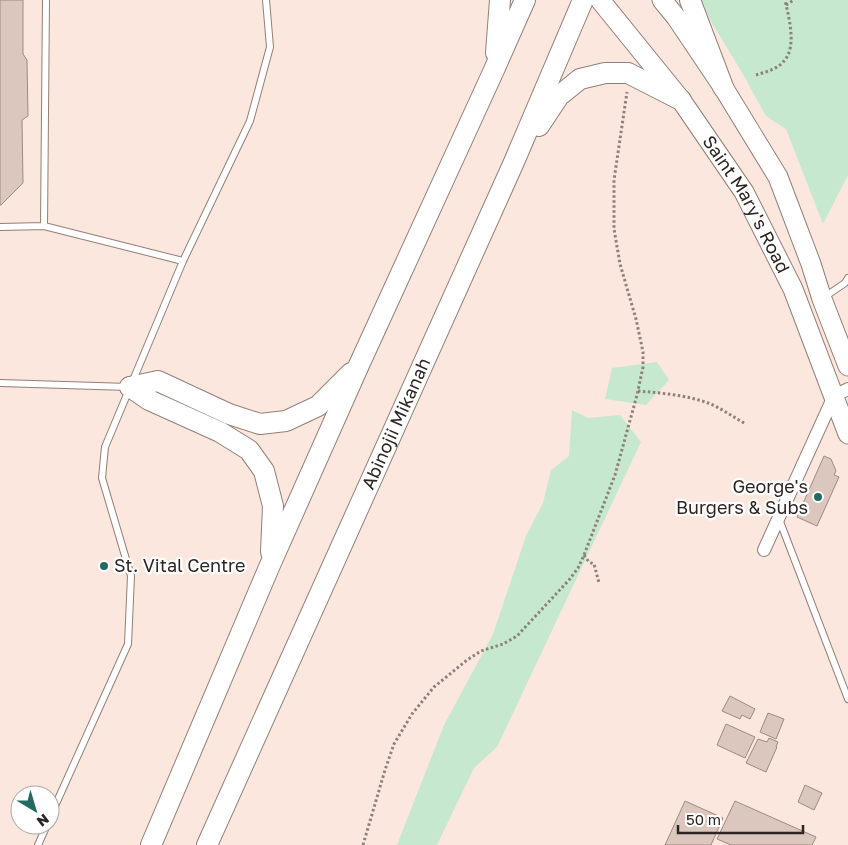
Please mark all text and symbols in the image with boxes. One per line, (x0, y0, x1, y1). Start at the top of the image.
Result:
street label: Saint Mary's Road (699, 131, 795, 276)
street label: Abinojii Mikanah (356, 354, 435, 492)
place label: George's Burgers & Subs (676, 475, 808, 518)
marker: George's Burgers & Subs (812, 491, 824, 503)
place label: St. Vital Centre (114, 554, 245, 576)
marker: St. Vital Centre (98, 560, 110, 572)
north arrow (10, 785, 60, 835)
scale bar (678, 802, 803, 834)
text: 50 m (686, 810, 721, 828)
text: N (34, 811, 53, 831)

